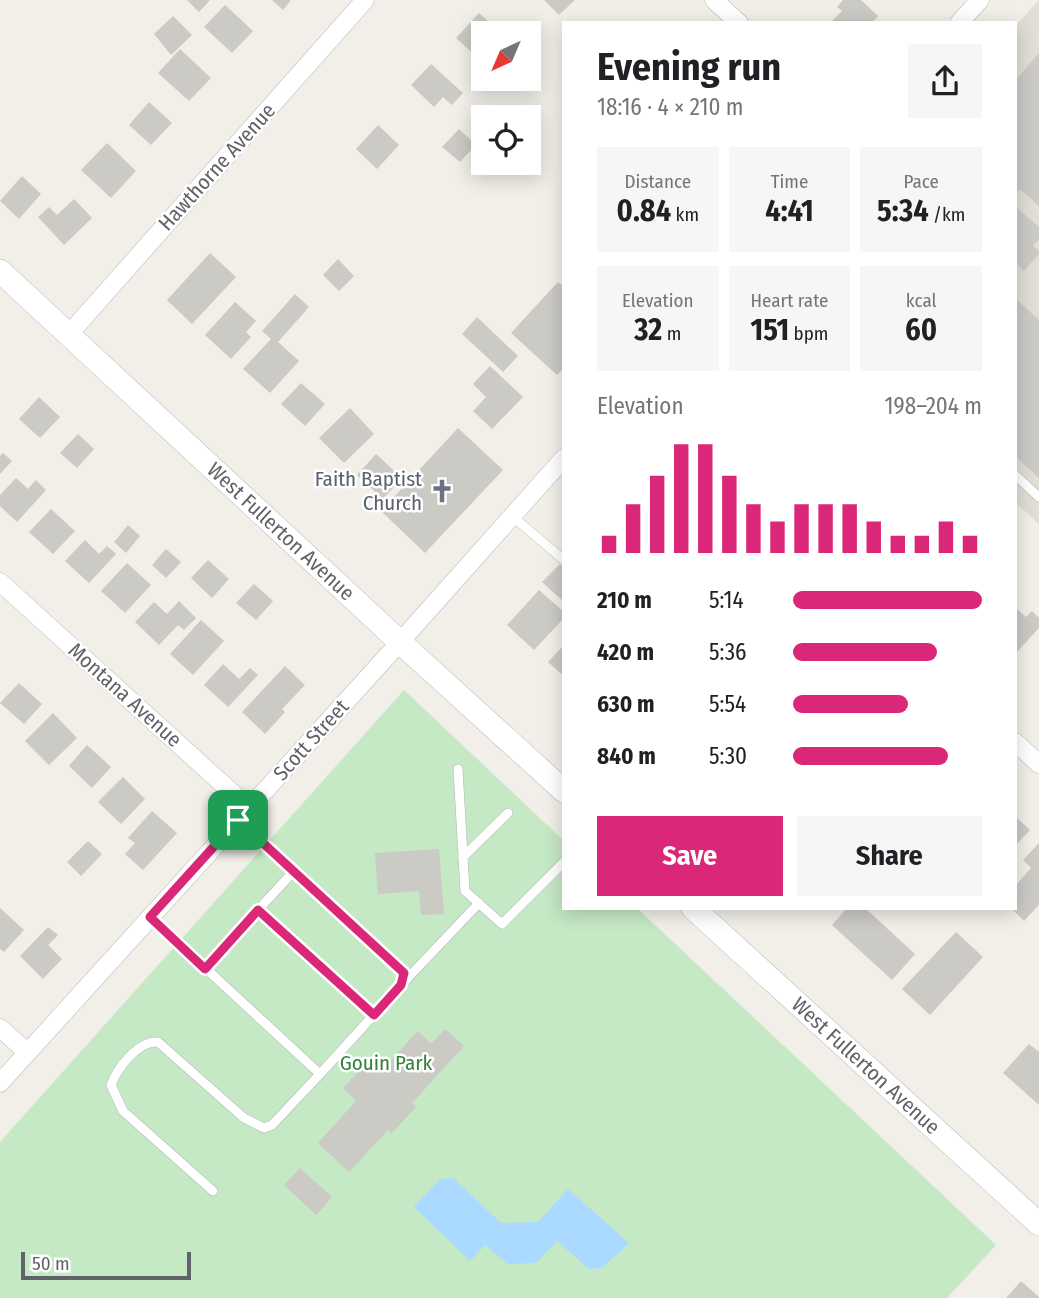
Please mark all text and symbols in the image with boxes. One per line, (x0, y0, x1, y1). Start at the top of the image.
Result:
north arrow (471, 21, 541, 91)
map controls (471, 21, 541, 175)
text: Evening run (597, 44, 781, 90)
button: share (908, 44, 982, 118)
text: 18:16 · 4 × 210 m (597, 93, 744, 121)
street label: Hawthorne Avenue (153, 98, 281, 236)
button: locate (471, 105, 541, 175)
text: Distance (625, 170, 691, 193)
text: Time (771, 170, 808, 193)
text: Pace (903, 170, 939, 193)
text: 0.84 (617, 193, 671, 229)
text: 4:41 (765, 193, 814, 229)
text: 5:34 (877, 193, 929, 229)
text: km (671, 203, 699, 226)
text: /km (929, 203, 965, 226)
text: Elevation (622, 289, 694, 312)
text: Heart rate (750, 289, 829, 312)
text: kcal (906, 289, 937, 312)
text: 32 (634, 312, 662, 348)
text: 151 (751, 312, 789, 348)
text: 60 (905, 312, 937, 348)
text: m (662, 322, 681, 345)
text: bpm (789, 322, 828, 345)
text: Elevation (597, 392, 684, 420)
text: 198–204 m (885, 392, 982, 420)
street label: West Fullerton Avenue (202, 457, 360, 606)
place label: Faith Baptist Church (315, 466, 422, 516)
church icon: Faith Baptist Church (428, 477, 456, 505)
text: 210 m (597, 586, 652, 614)
text: 5:14 (709, 586, 744, 614)
street label: Montana Avenue (63, 637, 187, 753)
text: 420 m (597, 638, 654, 666)
text: 5:36 (709, 638, 746, 666)
text: 630 m (597, 690, 655, 718)
text: 5:54 (709, 690, 746, 718)
street label: Scott Street (268, 694, 354, 786)
text: 840 m (597, 742, 656, 770)
text: 5:30 (709, 742, 747, 770)
pin (208, 790, 268, 850)
icon: arrive (219, 801, 257, 839)
button: Save (597, 816, 783, 896)
button: Share (797, 816, 982, 896)
street label: West Fullerton Avenue (786, 992, 945, 1140)
park label: Gouin Park (340, 1050, 433, 1076)
scale bar (21, 1249, 191, 1281)
text: 50 m (32, 1252, 70, 1275)

